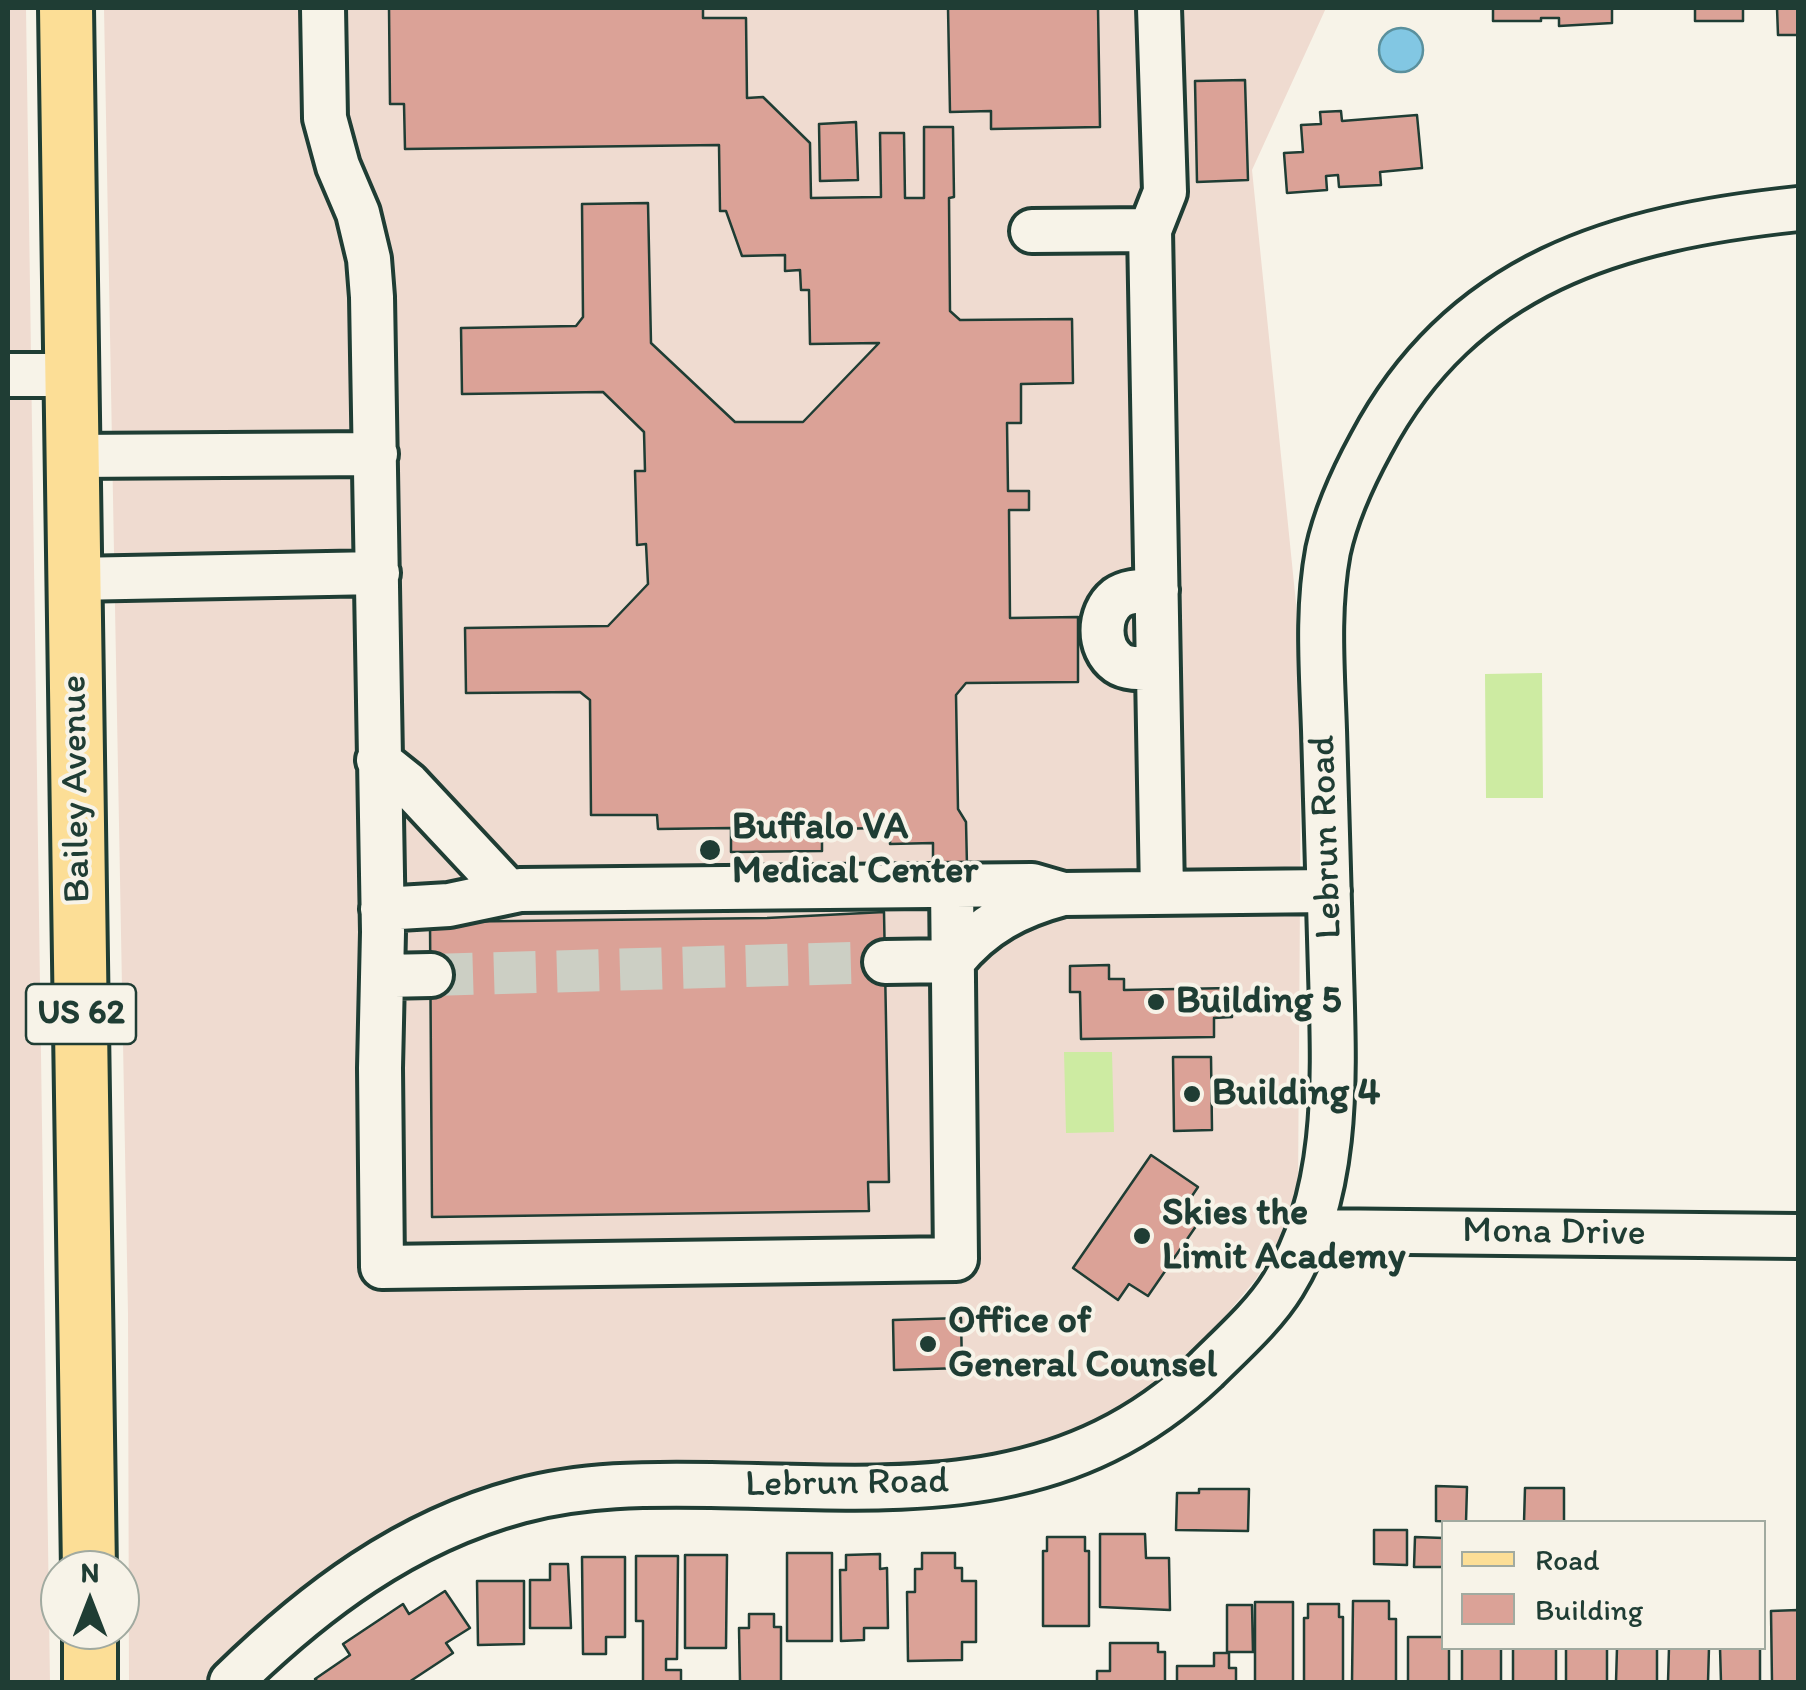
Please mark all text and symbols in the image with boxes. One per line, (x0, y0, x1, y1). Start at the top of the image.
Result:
street label: Bailey Avenue (52, 674, 102, 904)
street label: Lebrun Road (1301, 734, 1353, 940)
place label: Buffalo VA Medical Center (732, 805, 978, 894)
marker: Buffalo VA Medical Center (697, 837, 723, 863)
place label: Building 5 (1176, 979, 1342, 1025)
road number: US 62 (26, 984, 136, 1044)
marker: Building 5 (1145, 991, 1167, 1013)
place label: Building 4 (1212, 1071, 1380, 1117)
marker: Building 4 (1181, 1083, 1203, 1105)
place label: Skies the Limit Academy (1162, 1191, 1406, 1280)
street label: Mona Drive (1462, 1209, 1646, 1257)
marker: Skies the Limit Academy (1131, 1225, 1153, 1247)
place label: Office of General Counsel (948, 1299, 1217, 1388)
marker: Office of General Counsel (917, 1333, 939, 1355)
street label: Lebrun Road (745, 1459, 949, 1509)
legend (1441, 1520, 1766, 1650)
text: Road (1535, 1541, 1600, 1578)
north arrow (40, 1550, 140, 1650)
text: N (81, 1555, 99, 1589)
text: Building (1535, 1591, 1643, 1628)

